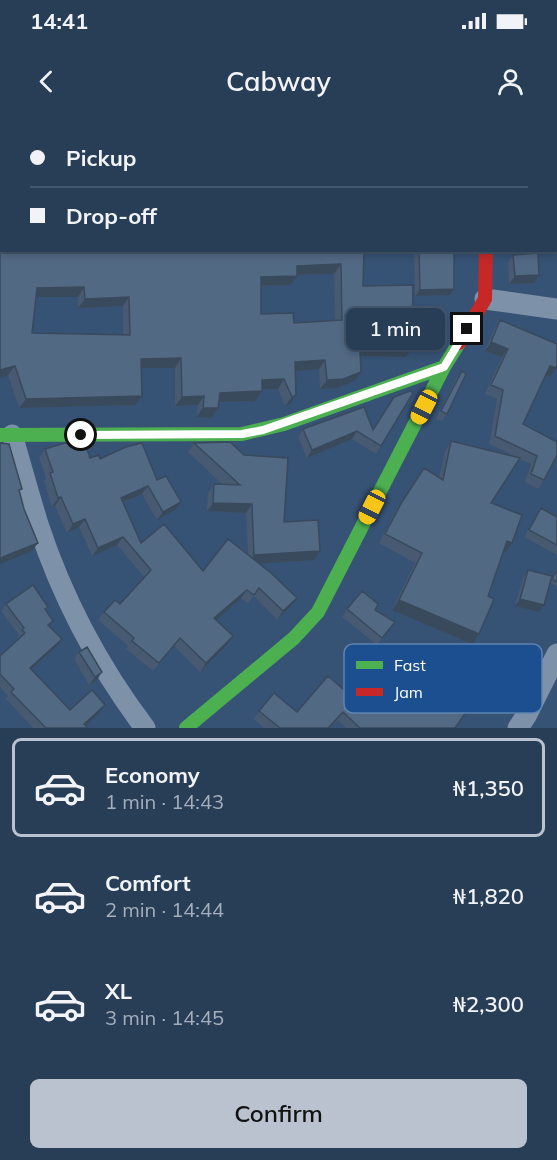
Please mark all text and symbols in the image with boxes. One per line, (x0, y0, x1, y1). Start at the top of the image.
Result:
text: 14:41 (30, 7, 88, 35)
text: Cabway (226, 64, 331, 98)
icon: back (30, 65, 63, 98)
icon: person (494, 65, 527, 98)
text: Pickup (66, 144, 136, 172)
text: Drop-off (66, 202, 157, 230)
callout: 1 min (347, 308, 446, 350)
route end (453, 315, 480, 342)
text: 1 min (370, 316, 421, 341)
car (408, 387, 440, 427)
route start (67, 421, 94, 448)
car (356, 487, 388, 527)
legend (344, 644, 542, 713)
text: Fast (394, 655, 426, 675)
text: Jam (394, 682, 423, 702)
icon: car (33, 761, 87, 815)
text: Economy (105, 761, 200, 789)
text: ₦1,350 (453, 774, 524, 802)
text: 1 min · 14:43 (105, 789, 224, 814)
icon: car (33, 869, 87, 923)
text: Comfort (105, 869, 191, 897)
text: ₦1,820 (453, 882, 524, 910)
text: 2 min · 14:44 (105, 897, 224, 922)
icon: car (33, 977, 87, 1031)
text: XL (105, 977, 132, 1005)
text: ₦2,300 (453, 990, 524, 1018)
text: 3 min · 14:45 (105, 1005, 224, 1030)
button: Confirm (30, 1079, 527, 1148)

